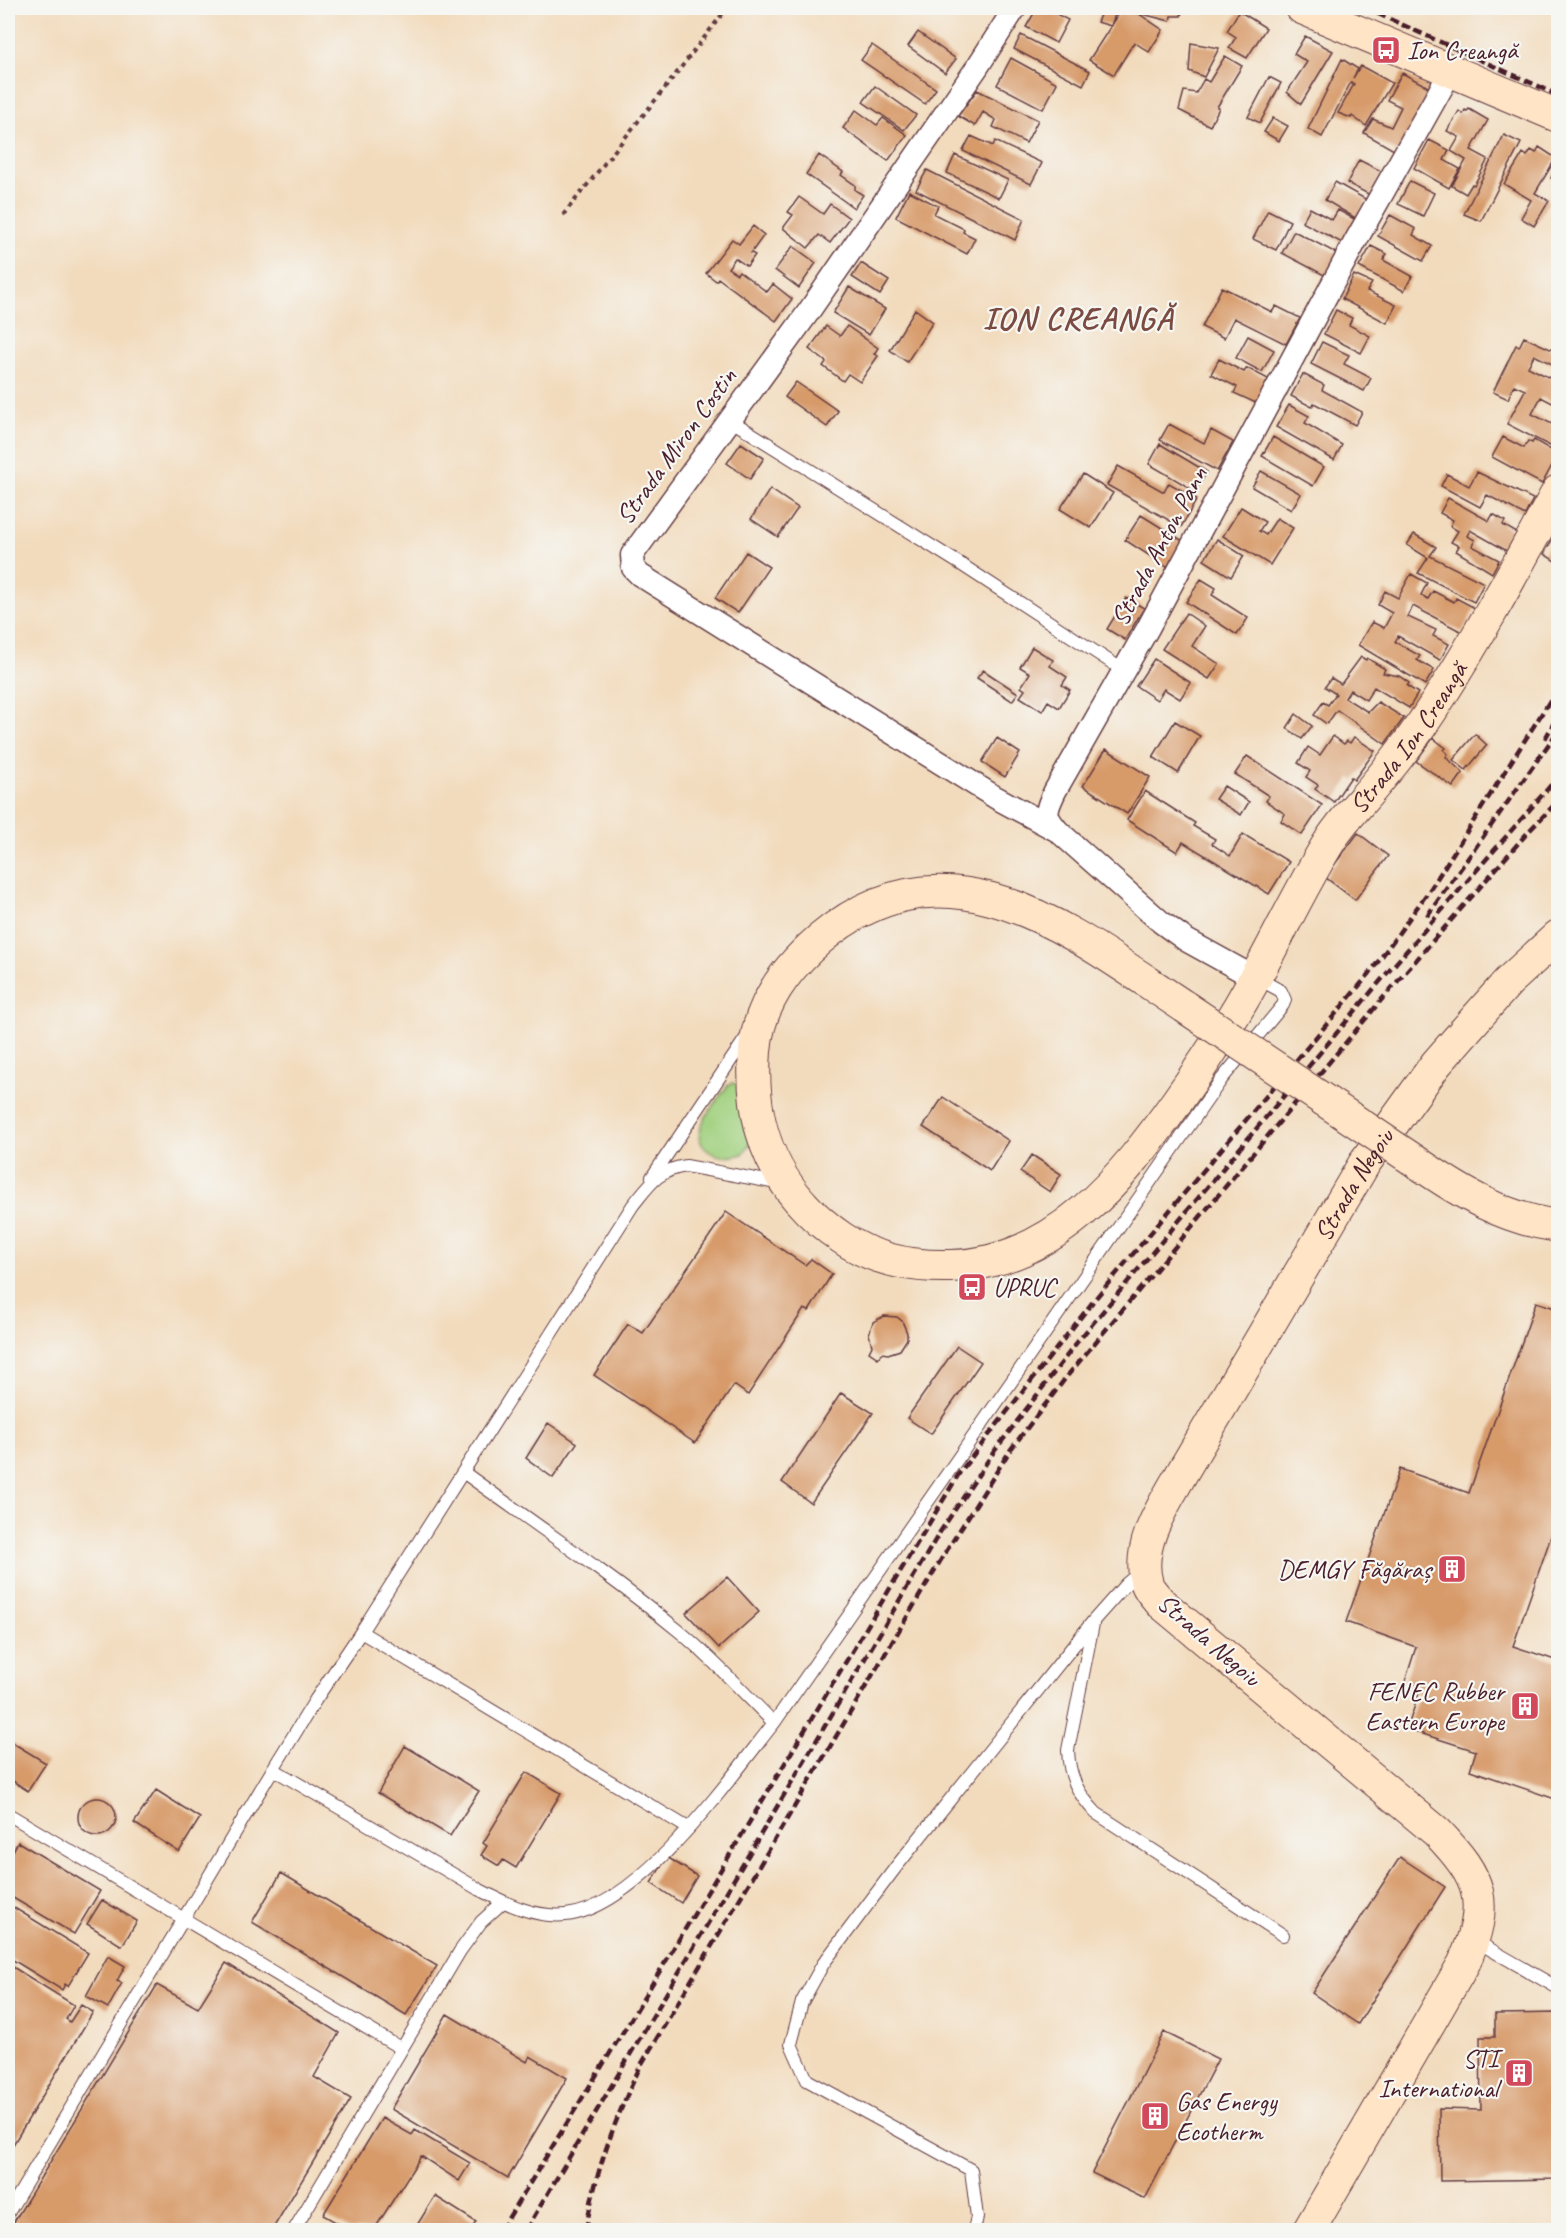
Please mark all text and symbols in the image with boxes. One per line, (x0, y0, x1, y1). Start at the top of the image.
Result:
bus stop icon: Ion Creangă (1370, 34, 1402, 66)
place label: Ion Creangă (1407, 34, 1520, 67)
district label: ION CREANGĂ (983, 298, 1178, 339)
street label: Strada Miron Costin (608, 361, 744, 531)
street label: Strada Anton Pann (1103, 461, 1215, 631)
street label: Strada Ion Creangă (1342, 654, 1476, 820)
street label: Strada Negoiu (1306, 1121, 1402, 1247)
bus stop icon: UPRUC (956, 1271, 988, 1303)
place label: UPRUC (993, 1271, 1059, 1304)
place label: DEMGY Făgăraș (1278, 1553, 1433, 1586)
building icon: DEMGY Făgăraș (1436, 1553, 1468, 1585)
street label: Strada Negoiu (1150, 1586, 1269, 1695)
place label: FENEC Rubber Eastern Europe (1365, 1675, 1507, 1738)
building icon: FENEC Rubber Eastern Europe (1509, 1690, 1541, 1722)
place label: STI International (1378, 2042, 1504, 2105)
building icon: STI International (1503, 2057, 1535, 2089)
place label: Gas Energy Ecotherm (1176, 2085, 1279, 2148)
building icon: Gas Energy Ecotherm (1139, 2100, 1171, 2132)

